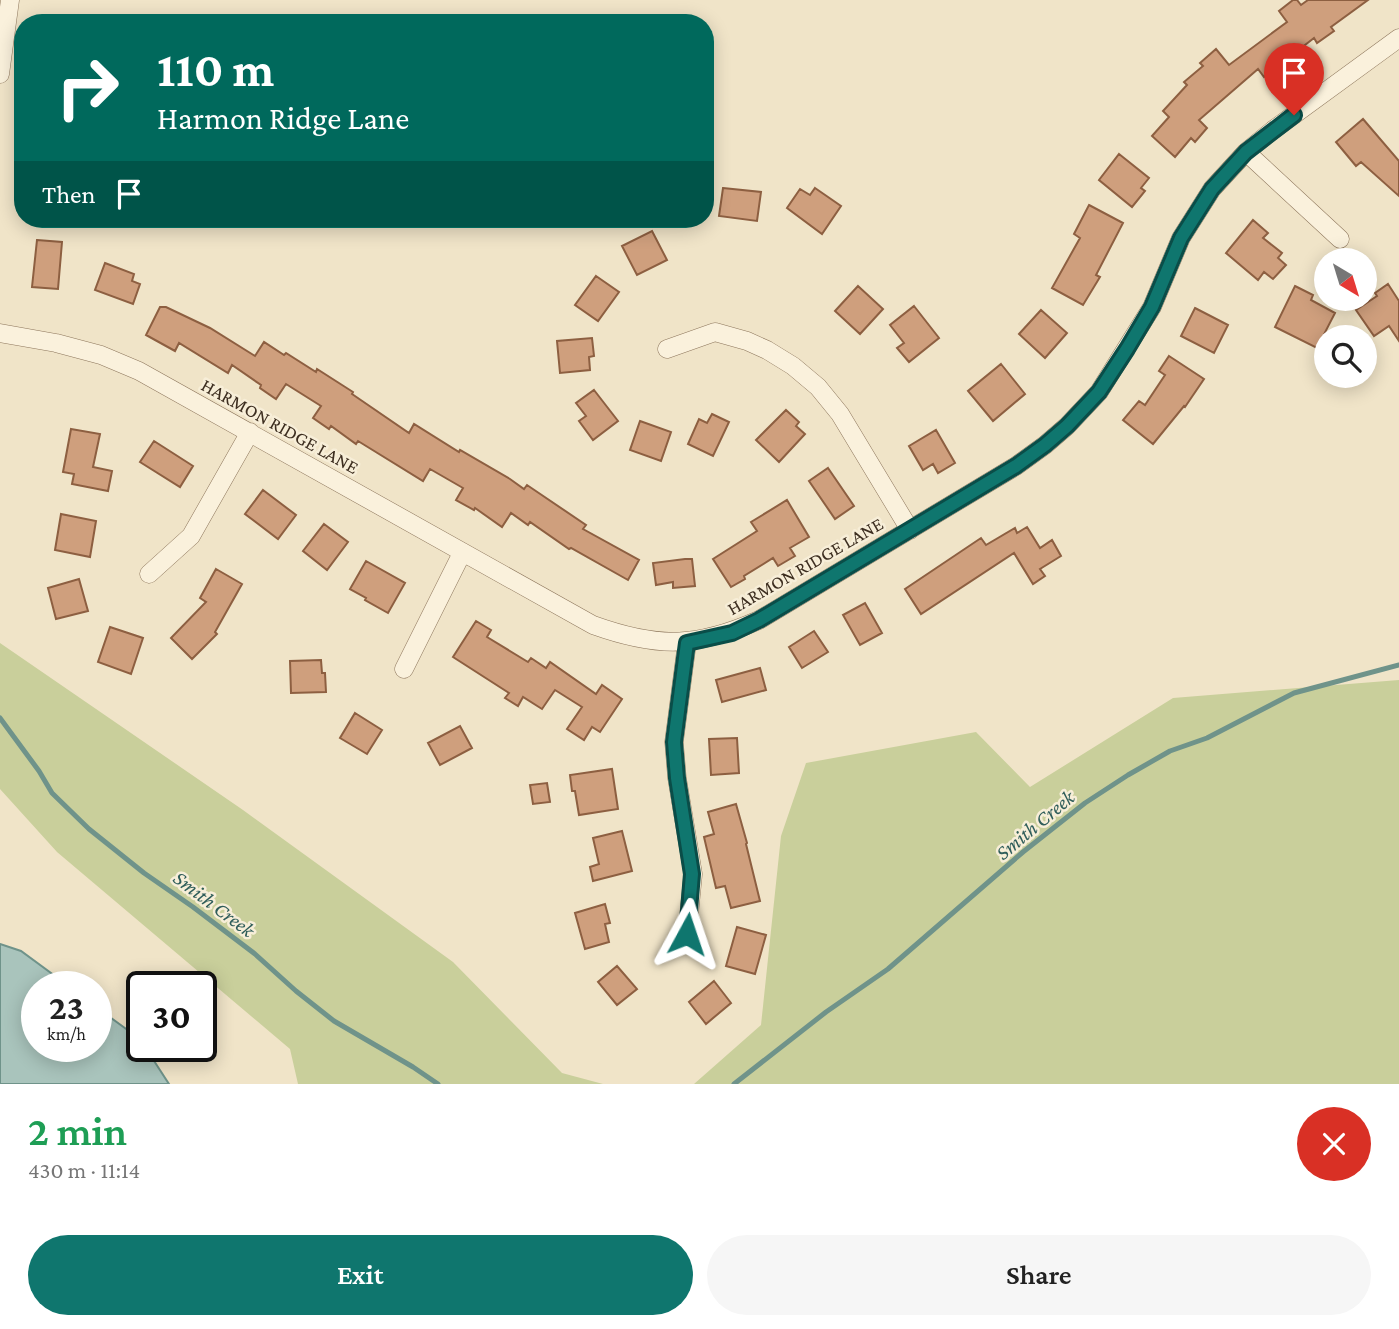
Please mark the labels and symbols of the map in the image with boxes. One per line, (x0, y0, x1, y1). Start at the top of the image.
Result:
pin (1264, 43, 1324, 115)
north arrow (1314, 248, 1377, 312)
street label: HARMON RIDGE LANE (198, 374, 362, 478)
street label: HARMON RIDGE LANE (723, 513, 887, 619)
water label: Smith Creek (991, 785, 1080, 865)
water label: Smith Creek (169, 866, 260, 943)
position arrow (650, 897, 724, 971)
speed limit sign: 30 (126, 971, 217, 1062)

